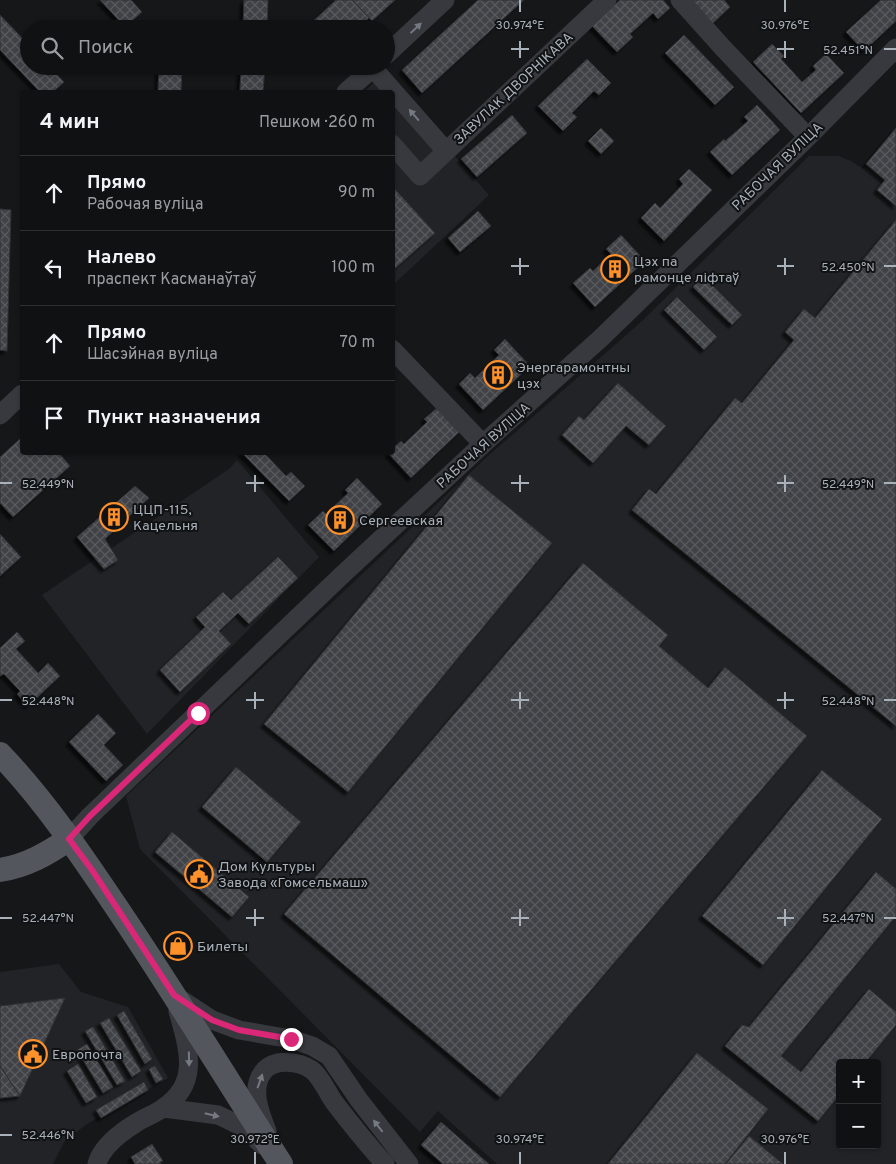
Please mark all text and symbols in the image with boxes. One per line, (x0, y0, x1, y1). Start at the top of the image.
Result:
text: 30.974°E (496, 18, 544, 34)
text: 30.976°E (760, 18, 810, 34)
search box (20, 20, 395, 75)
one-way arrow (409, 22, 421, 34)
street label: ЗАВУЛАК ДВОРНІКАВА (451, 29, 577, 149)
icon: search (38, 34, 66, 62)
text: Поиск (78, 36, 134, 60)
text: 52.451°N (823, 43, 873, 59)
one-way arrow (408, 108, 419, 121)
text: 4 мин (40, 109, 100, 136)
text: Пешком · 260 m (259, 113, 375, 133)
street label: РАБОЧАЯ ВУЛІЦА (729, 119, 827, 215)
text: Прямо (87, 171, 146, 195)
icon: ahead (40, 179, 68, 207)
text: 90 m (338, 183, 375, 203)
text: Рабочая вуліца (87, 195, 203, 215)
text: Налево (87, 246, 156, 270)
icon: left (40, 254, 68, 282)
building icon: Цэх па рамонце ліфтаў (600, 254, 630, 284)
place label: Цэх па рамонце ліфтаў (634, 254, 739, 287)
text: 100 m (331, 258, 375, 278)
text: 52.450°N (821, 260, 875, 276)
text: праспект Касманаўтаў (87, 270, 257, 290)
text: Прямо (87, 321, 146, 345)
icon: ahead (40, 329, 68, 357)
text: 70 m (340, 333, 375, 353)
text: Шасэйная вуліца (87, 345, 218, 365)
building icon: Энергарамонтны цэх (483, 360, 513, 390)
place label: Энергарамонтны цэх (517, 360, 630, 393)
street label: РАБОЧАЯ ВУЛІЦА (434, 400, 534, 493)
icon: arrive (40, 404, 68, 432)
text: Пункт назначения (87, 406, 261, 430)
text: 52.449°N (22, 477, 74, 493)
text: 52.449°N (822, 477, 874, 493)
building icon: ЦЦП-115, Кацельня (99, 502, 129, 532)
place label: ЦЦП-115, Кацельня (133, 502, 198, 535)
building icon: Сергеевская (325, 505, 355, 535)
place label: Сергеевская (359, 513, 443, 530)
text: 52.448°N (21, 694, 75, 710)
text: 52.448°N (821, 694, 875, 710)
route start (187, 702, 210, 725)
public building icon: Дом Культуры Завода «Гомсельмаш» (184, 859, 214, 889)
place label: Дом Культуры Завода «Гомсельмаш» (218, 859, 368, 892)
text: 52.447°N (22, 911, 74, 927)
text: 52.447°N (822, 911, 874, 927)
shop icon: Билеты (163, 931, 193, 961)
place label: Билеты (197, 939, 248, 956)
route end (280, 1028, 303, 1051)
public building icon: Европочта (18, 1039, 48, 1069)
place label: Европочта (52, 1047, 122, 1064)
one-way arrow (185, 1052, 193, 1068)
map controls (836, 1059, 881, 1149)
button: + (836, 1059, 881, 1104)
one-way arrow (257, 1073, 264, 1088)
button: − (836, 1104, 881, 1149)
one-way arrow (204, 1111, 219, 1119)
one-way arrow (373, 1120, 384, 1133)
text: 52.446°N (22, 1128, 74, 1144)
text: 30.972°E (230, 1132, 280, 1148)
text: 30.974°E (496, 1132, 544, 1148)
text: 30.976°E (760, 1132, 810, 1148)

